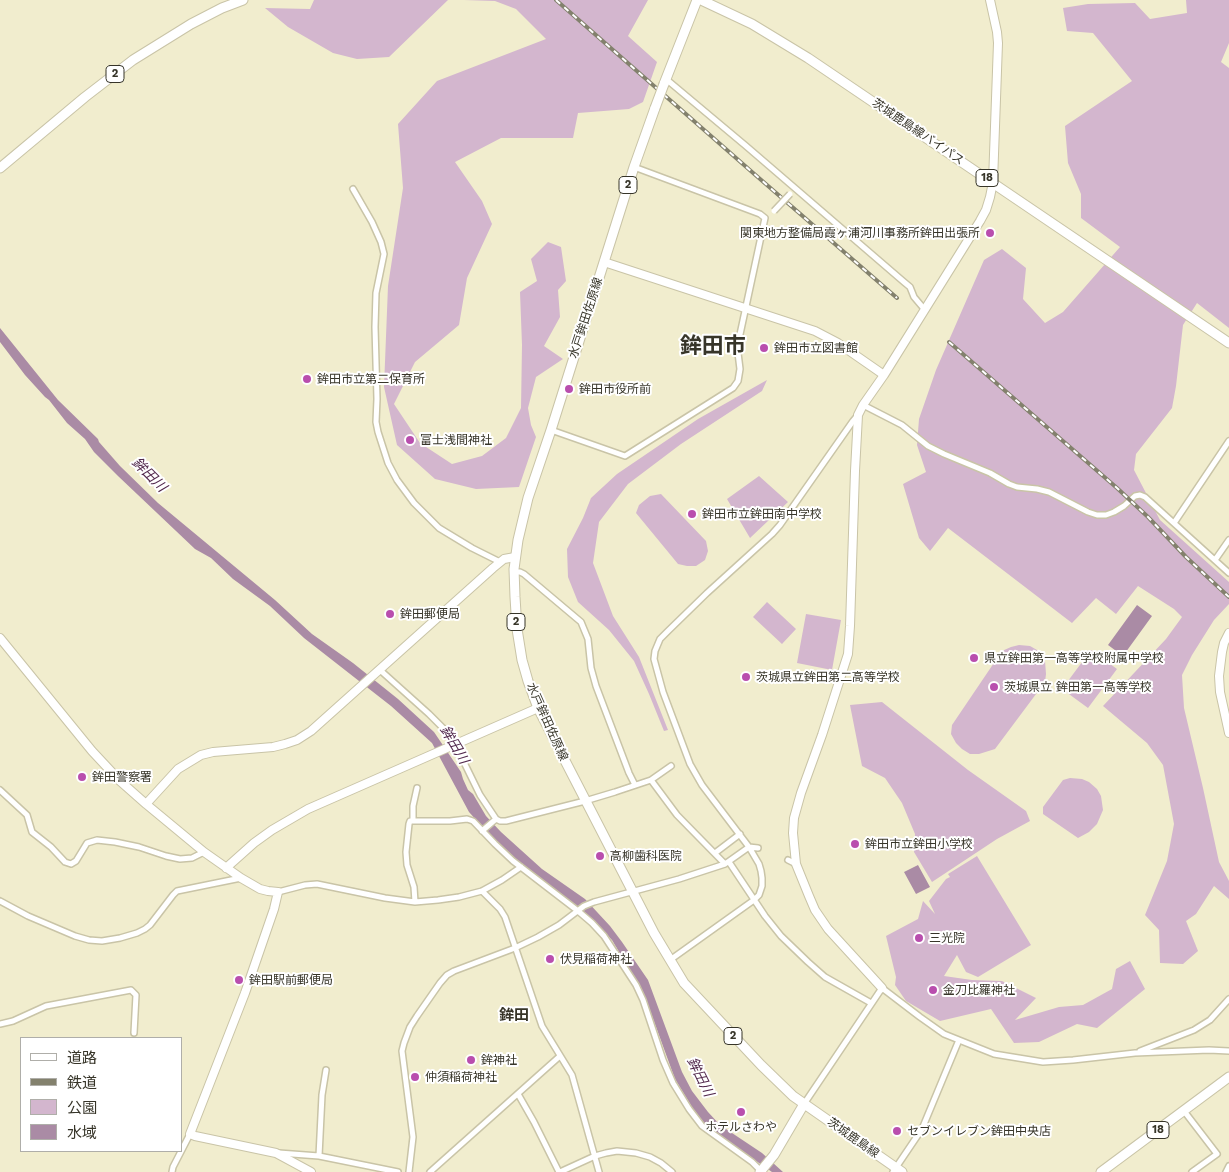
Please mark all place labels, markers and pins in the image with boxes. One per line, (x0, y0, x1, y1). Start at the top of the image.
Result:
place label: 関東地方整備局霞ヶ浦河川事務所鉾田出張所 (740, 226, 980, 240)
marker: 関東地方整備局霞ヶ浦河川事務所鉾田出張所 (984, 227, 996, 239)
place label: 鉾田市立図書館 (774, 341, 858, 355)
marker: 鉾田市立図書館 (758, 342, 770, 354)
place label: 鉾田市立第二保育所 (317, 372, 425, 386)
marker: 鉾田市立第二保育所 (301, 373, 313, 385)
place label: 鉾田市役所前 (579, 382, 651, 396)
marker: 鉾田市役所前 (563, 383, 575, 395)
place label: 富士浅間神社 (420, 433, 492, 447)
marker: 富士浅間神社 (404, 434, 416, 446)
place label: 鉾田市立鉾田南中学校 (702, 507, 822, 521)
marker: 鉾田市立鉾田南中学校 (686, 508, 698, 520)
place label: 鉾田郵便局 (400, 607, 460, 621)
marker: 鉾田郵便局 (384, 608, 396, 620)
place label: 県立鉾田第一高等学校附属中学校 (984, 651, 1164, 665)
marker: 県立鉾田第一高等学校附属中学校 (968, 652, 980, 664)
place label: 茨城県立鉾田第二高等学校 (756, 670, 900, 684)
marker: 茨城県立鉾田第二高等学校 (740, 671, 752, 683)
place label: 茨城県立 鉾田第一高等学校 (1004, 680, 1152, 694)
marker: 茨城県立 鉾田第一高等学校 (988, 681, 1000, 693)
place label: 鉾田警察署 (92, 770, 152, 784)
marker: 鉾田警察署 (76, 771, 88, 783)
place label: 鉾田市立鉾田小学校 (865, 837, 973, 851)
marker: 鉾田市立鉾田小学校 (849, 838, 861, 850)
place label: 高柳歯科医院 (610, 849, 682, 863)
marker: 高柳歯科医院 (594, 850, 606, 862)
place label: 三光院 (929, 931, 965, 945)
marker: 三光院 (913, 932, 925, 944)
place label: 伏見稲荷神社 (560, 952, 632, 966)
marker: 伏見稲荷神社 (544, 953, 556, 965)
place label: 鉾田駅前郵便局 (249, 973, 333, 987)
marker: 鉾田駅前郵便局 (233, 974, 245, 986)
place label: 金刀比羅神社 (943, 983, 1015, 997)
marker: 金刀比羅神社 (927, 984, 939, 996)
place label: 鉾神社 (481, 1053, 517, 1067)
marker: 鉾神社 (465, 1054, 477, 1066)
place label: 仲須稲荷神社 (425, 1070, 497, 1084)
marker: 仲須稲荷神社 (409, 1071, 421, 1083)
marker: ホテルさわや (735, 1106, 747, 1118)
place label: ホテルさわや (705, 1120, 777, 1134)
place label: セブンイレブン鉾田中央店 (907, 1124, 1051, 1138)
marker: セブンイレブン鉾田中央店 (891, 1125, 903, 1137)

